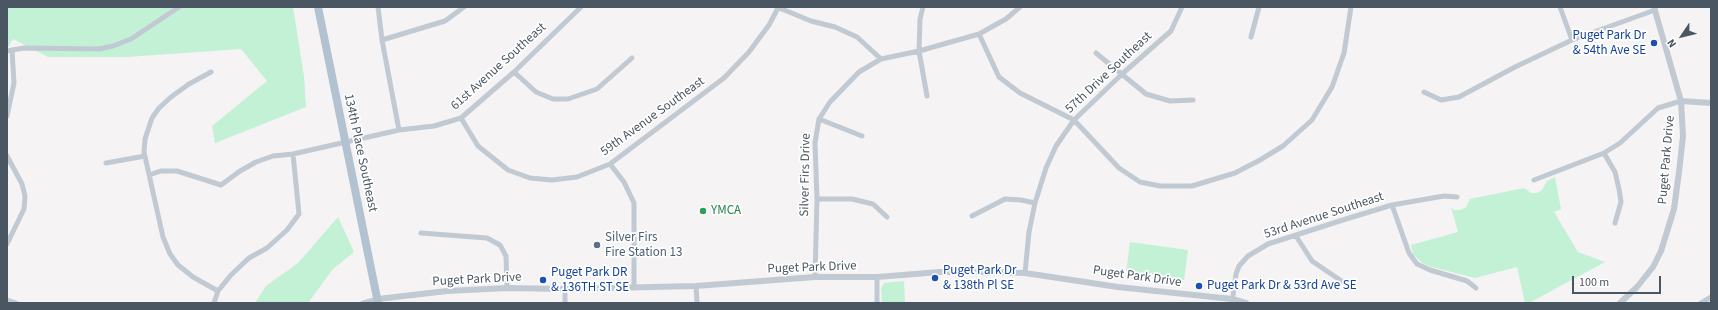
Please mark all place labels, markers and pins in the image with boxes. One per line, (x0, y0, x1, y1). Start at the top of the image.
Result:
place label: Puget Park Dr & 54th Ave SE (1572, 28, 1646, 59)
marker: Puget Park Dr & 54th Ave SE (1649, 38, 1659, 48)
place label: YMCA (711, 203, 741, 219)
marker: YMCA (698, 206, 708, 216)
place label: Silver Firs Fire Station 13 (605, 230, 682, 261)
marker: Silver Firs Fire Station 13 (592, 240, 602, 250)
place label: Puget Park Dr & 138th Pl SE (943, 263, 1017, 294)
place label: Puget Park DR & 136TH ST SE (551, 265, 629, 296)
marker: Puget Park Dr & 138th Pl SE (930, 273, 940, 283)
marker: Puget Park DR & 136TH ST SE (538, 275, 548, 285)
place label: Puget Park Dr & 53rd Ave SE (1207, 278, 1357, 294)
marker: Puget Park Dr & 53rd Ave SE (1194, 281, 1204, 291)

